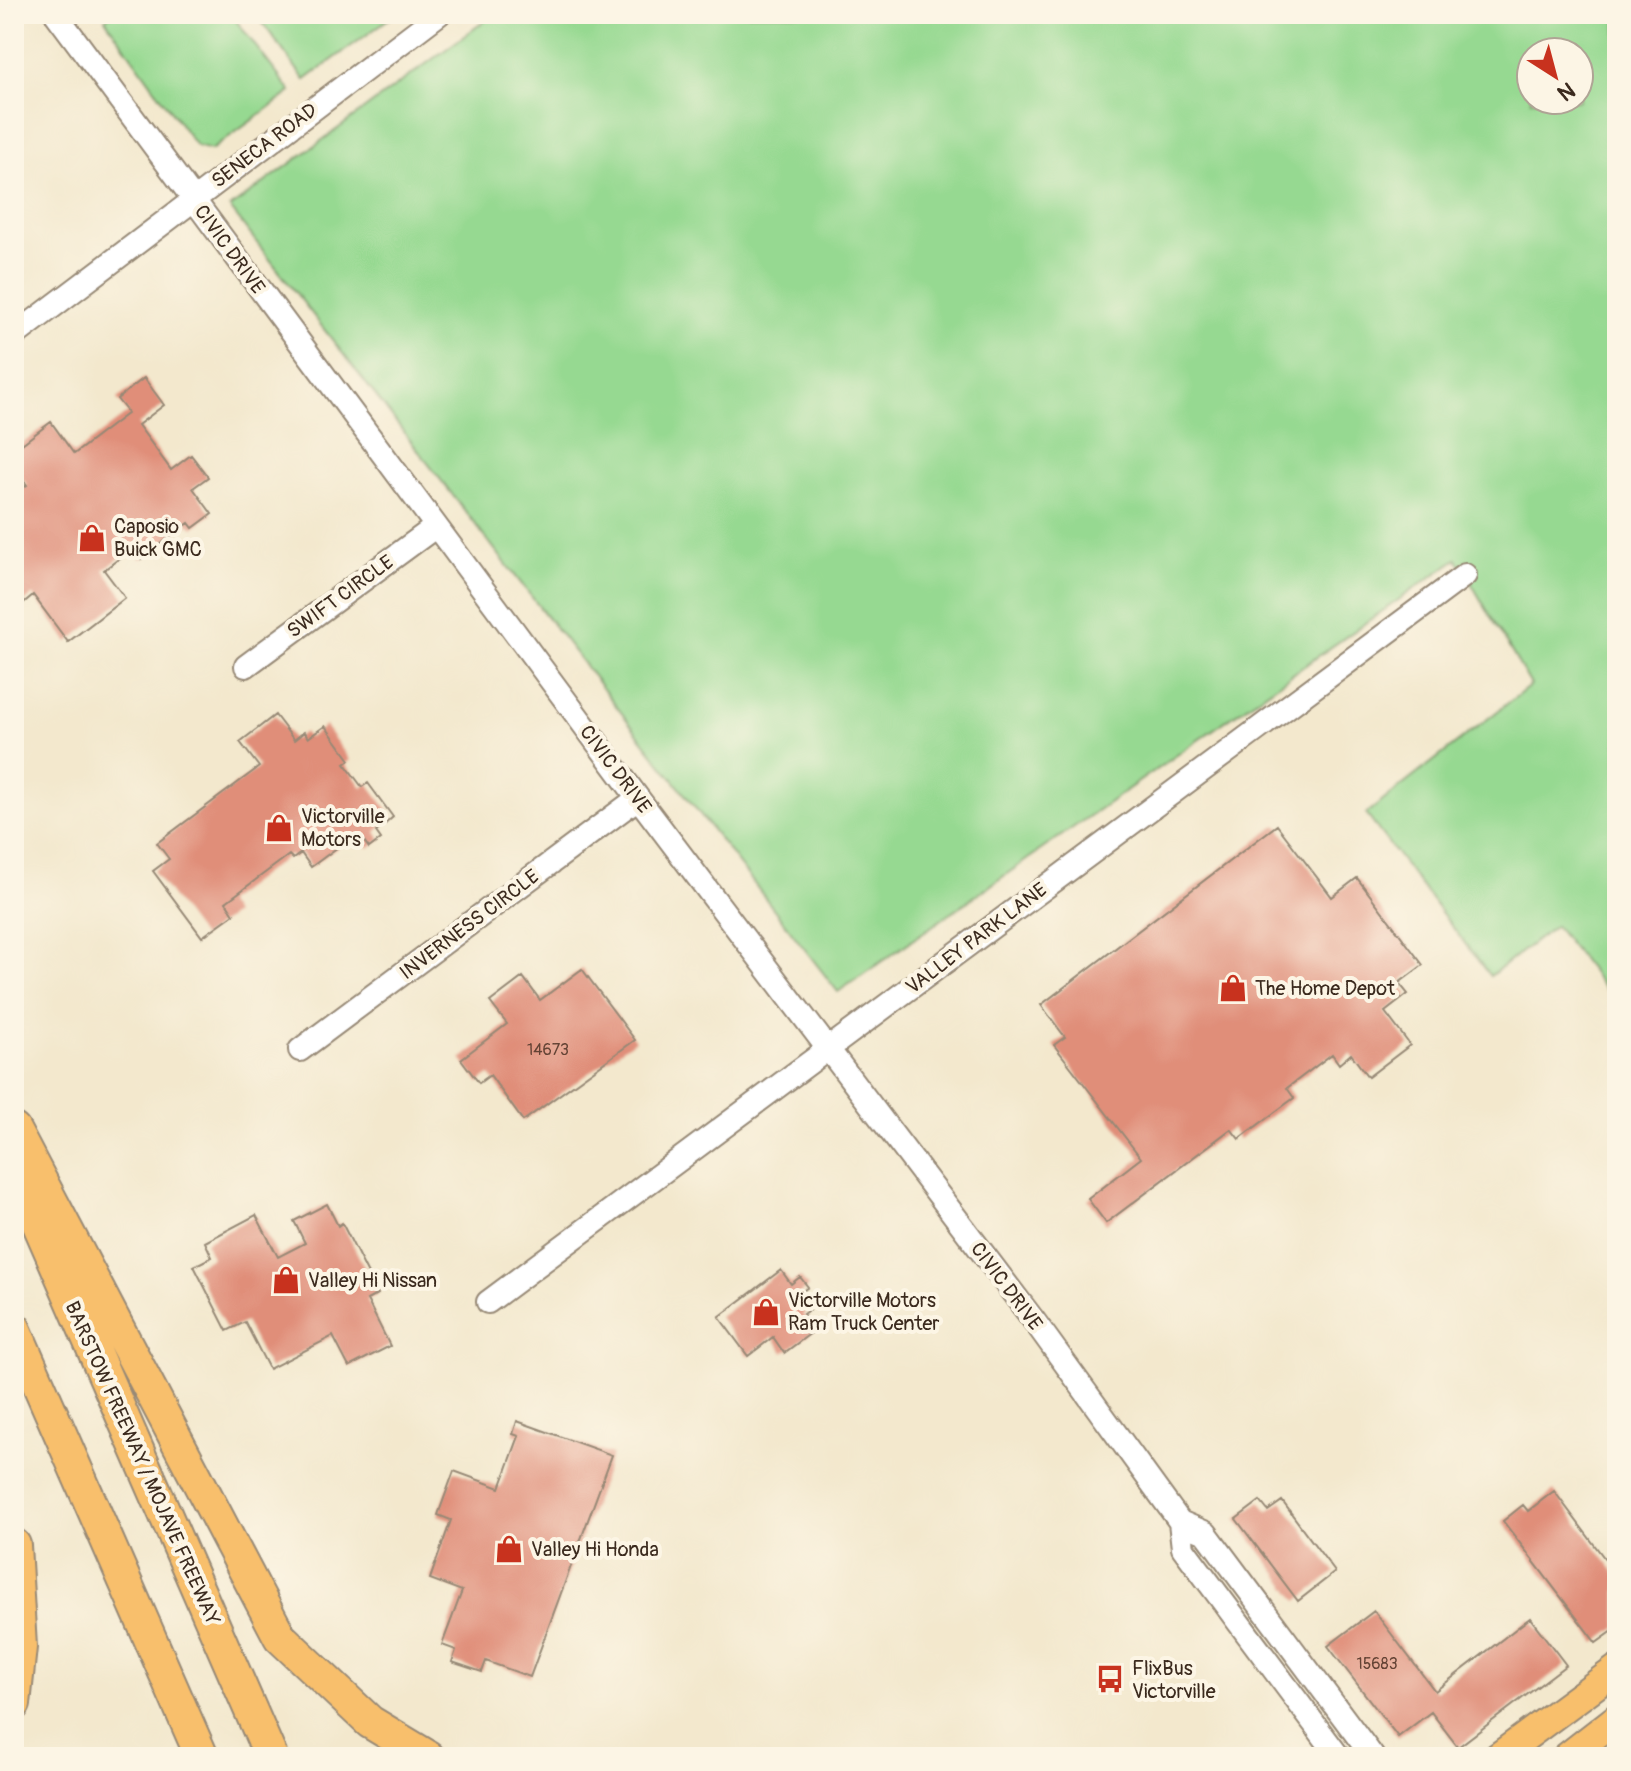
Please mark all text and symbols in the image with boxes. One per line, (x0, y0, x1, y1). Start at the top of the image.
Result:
north arrow (1515, 36, 1595, 116)
text: N (1552, 76, 1580, 107)
street label: SENECA ROAD (207, 98, 322, 193)
street label: CIVIC DRIVE (189, 200, 270, 299)
place label: Caposio Buick GMC (114, 514, 202, 562)
shop icon: Caposio Buick GMC (77, 523, 107, 553)
street label: SWIFT CIRCLE (282, 549, 398, 643)
street label: CIVIC DRIVE (574, 720, 657, 819)
place label: Victorville Motors (301, 804, 385, 852)
shop icon: Victorville Motors (264, 813, 294, 843)
street label: INVERNESS CIRCLE (395, 864, 544, 985)
street label: VALLEY PARK LANE (901, 877, 1052, 1000)
shop icon: The Home Depot (1218, 973, 1248, 1003)
place label: The Home Depot (1255, 976, 1396, 1001)
house number: 14673 (527, 1040, 569, 1060)
street label: CIVIC DRIVE (965, 1237, 1048, 1336)
shop icon: Valley Hi Nissan (271, 1265, 301, 1295)
place label: Valley Hi Nissan (308, 1268, 437, 1293)
place label: Victorville Motors Ram Truck Center (788, 1288, 940, 1336)
street label: BARSTOW FREEWAY / MOJAVE FREEWAY (59, 1297, 226, 1630)
shop icon: Victorville Motors Ram Truck Center (751, 1297, 781, 1327)
shop icon: Valley Hi Honda (494, 1534, 524, 1564)
place label: Valley Hi Honda (531, 1537, 659, 1562)
house number: 15683 (1356, 1654, 1398, 1674)
place label: FlixBus Victorville (1132, 1656, 1216, 1704)
bus stop icon: FlixBus Victorville (1095, 1664, 1125, 1694)

